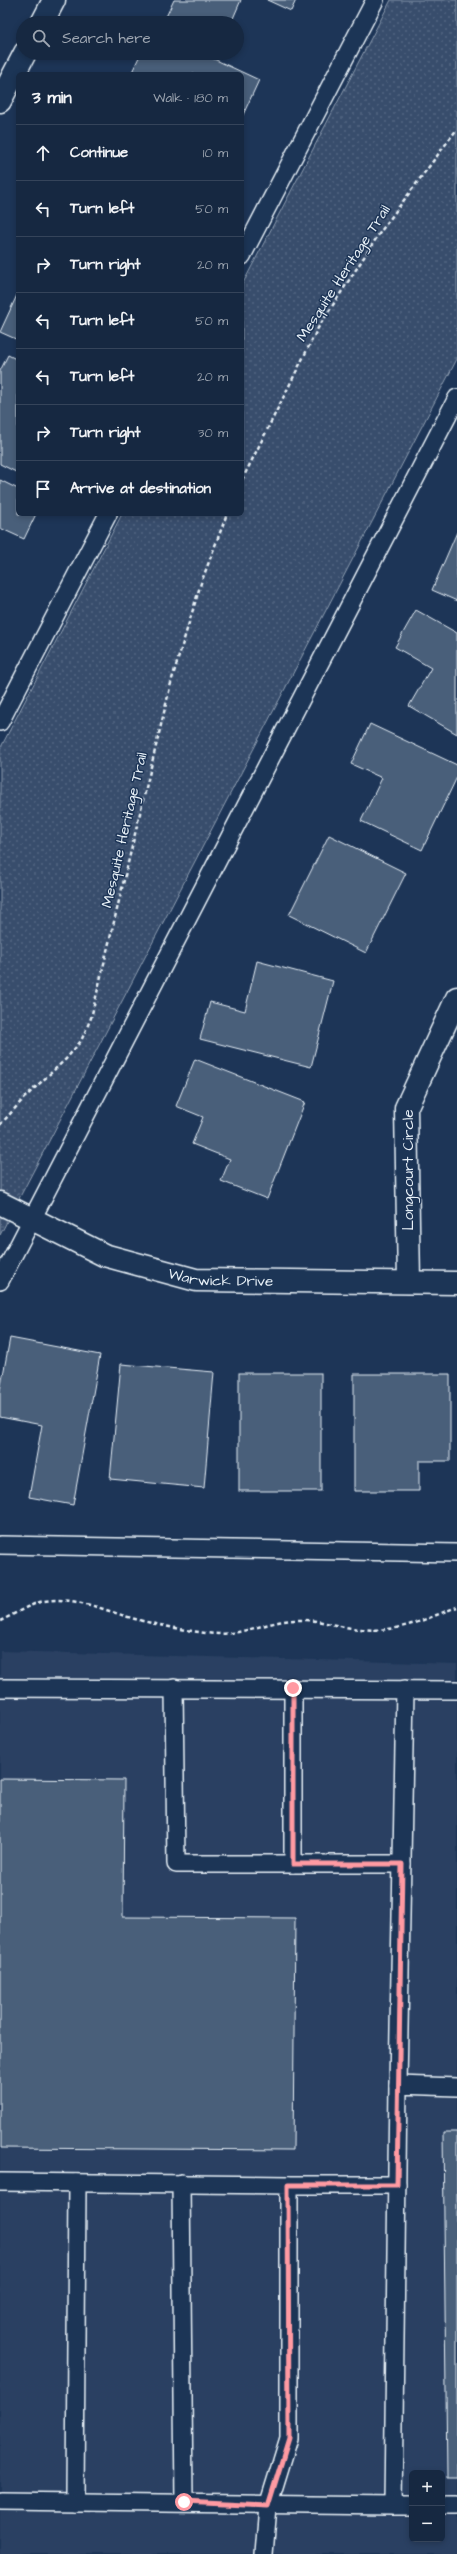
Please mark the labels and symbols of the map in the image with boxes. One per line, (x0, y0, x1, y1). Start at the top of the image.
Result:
street label: Mesquite Heritage Trail (291, 201, 396, 346)
street label: Mesquite Heritage Trail (96, 750, 154, 910)
street label: Longcourt Circle (398, 1109, 420, 1231)
street label: Warwick Drive (166, 1263, 273, 1292)
route end (284, 1679, 302, 1697)
route start (175, 2493, 193, 2511)

